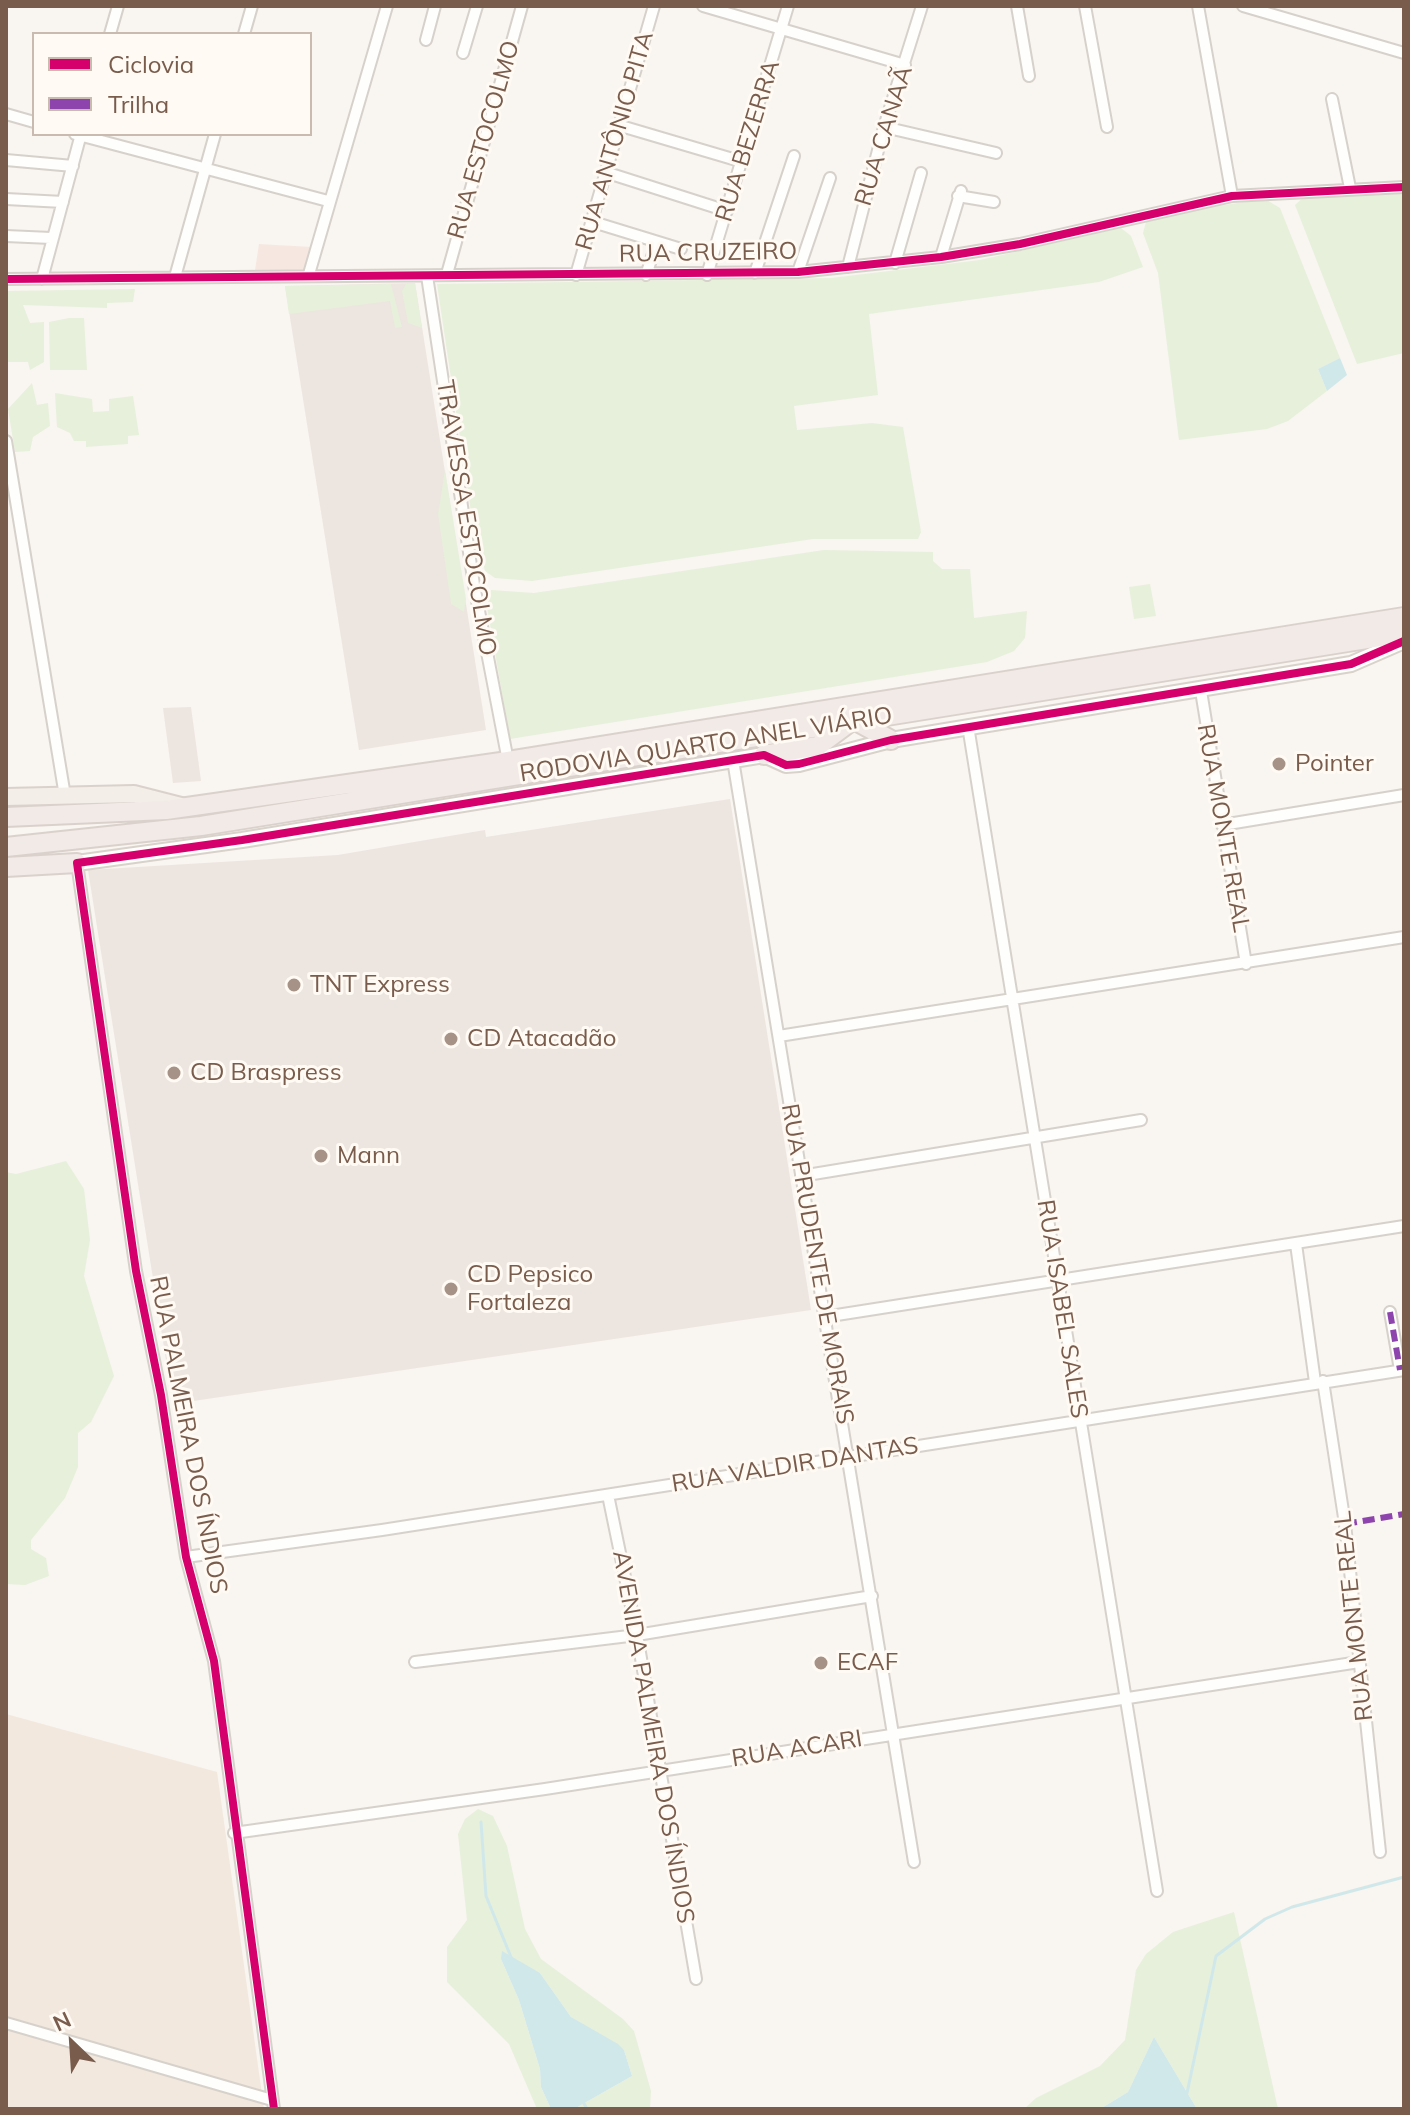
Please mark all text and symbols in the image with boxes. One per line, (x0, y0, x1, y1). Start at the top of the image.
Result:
street label: RUA ANTÔNIO PITA (570, 28, 660, 254)
legend (32, 32, 312, 136)
street label: RUA ESTOCOLMO (442, 38, 526, 242)
text: Ciclovia (108, 49, 194, 79)
street label: RUA BEZERRA (710, 57, 786, 225)
street label: RUA CANAÃ (849, 63, 919, 209)
text: Trilha (108, 89, 169, 119)
street label: RUA CRUZEIRO (619, 237, 797, 269)
street label: TRAVESSA ESTOCOLMO (430, 378, 502, 658)
street label: RODOVIA QUARTO ANEL VIÁRIO (518, 701, 894, 789)
street label: RUA MONTE REAL (1191, 722, 1255, 934)
place label: Pointer (1295, 750, 1374, 778)
marker: Pointer (1270, 755, 1288, 773)
place label: TNT Express (310, 971, 450, 999)
marker: TNT Express (285, 976, 303, 994)
place label: CD Atacadão (467, 1025, 616, 1053)
marker: CD Atacadão (442, 1030, 460, 1048)
place label: CD Braspress (190, 1059, 342, 1087)
marker: CD Braspress (165, 1064, 183, 1082)
street label: RUA PRUDENTE DE MORAIS (775, 1101, 859, 1427)
place label: Mann (337, 1142, 400, 1170)
marker: Mann (312, 1147, 330, 1165)
street label: RUA ISABEL SALES (1030, 1198, 1094, 1420)
place label: CD Pepsico Fortaleza (467, 1261, 593, 1317)
street label: RUA PALMEIRA DOS ÍNDIOS (143, 1274, 233, 1596)
marker: CD Pepsico Fortaleza (442, 1280, 460, 1298)
street label: RUA VALDIR DANTAS (670, 1431, 920, 1499)
street label: RUA MONTE REAL (1329, 1510, 1379, 1722)
street label: AVENIDA PALMEIRA DOS ÍNDIOS (606, 1548, 700, 1926)
place label: ECAF (837, 1649, 898, 1677)
marker: ECAF (812, 1654, 830, 1672)
street label: RUA ACARI (730, 1724, 864, 1774)
north arrow (32, 2003, 112, 2083)
text: N (48, 2005, 75, 2037)

